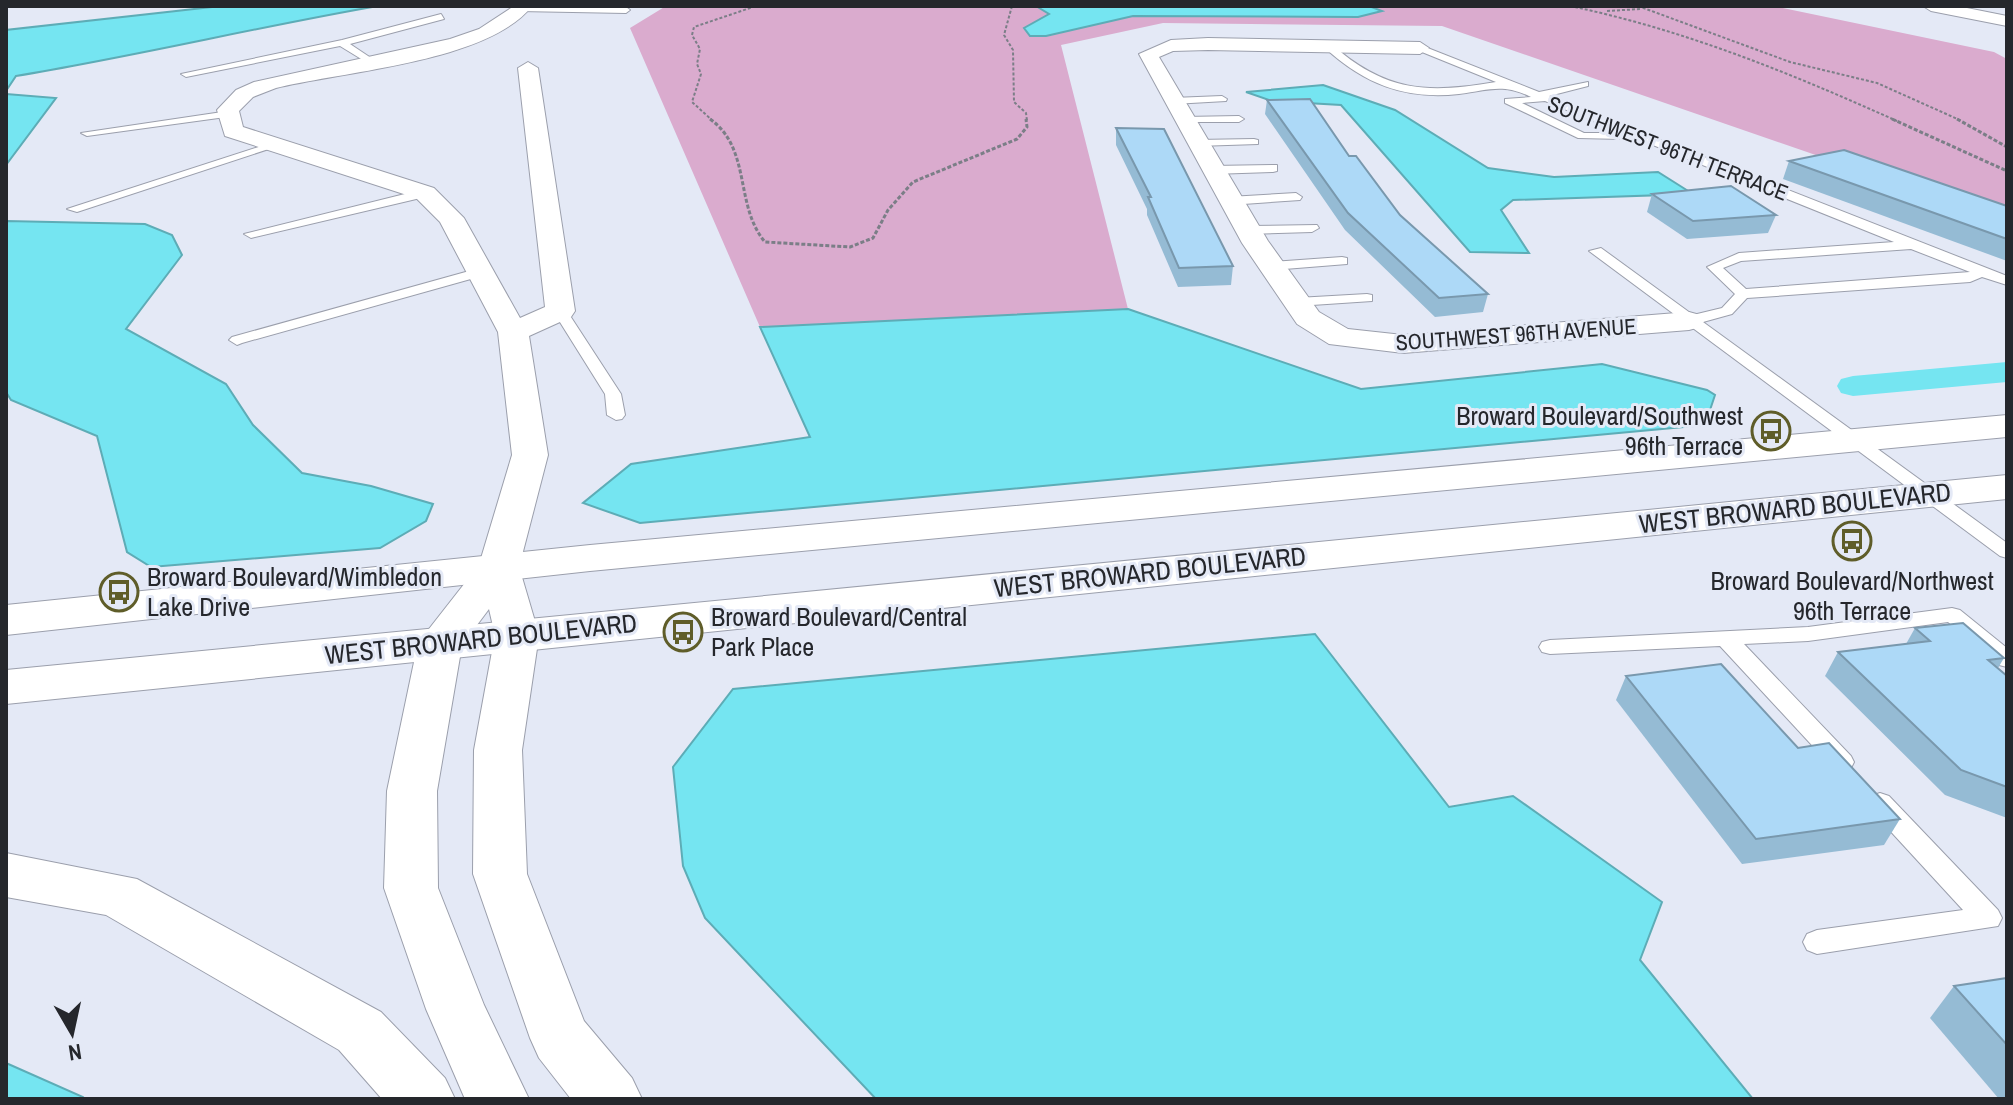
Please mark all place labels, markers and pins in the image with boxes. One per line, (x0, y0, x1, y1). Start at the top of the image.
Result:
place label: Broward Boulevard/Southwest 96th Terrace (1456, 398, 1743, 463)
bus stop icon: Broward Boulevard/Southwest 96th Terrace (1750, 410, 1792, 452)
bus stop icon: Broward Boulevard/Northwest 96th Terrace (1831, 520, 1873, 562)
place label: Broward Boulevard/Wimbledon Lake Drive (147, 559, 442, 624)
place label: Broward Boulevard/Northwest 96th Terrace (1710, 563, 1994, 628)
bus stop icon: Broward Boulevard/Wimbledon Lake Drive (98, 571, 140, 613)
place label: Broward Boulevard/Central Park Place (711, 599, 967, 664)
bus stop icon: Broward Boulevard/Central Park Place (662, 611, 704, 653)

